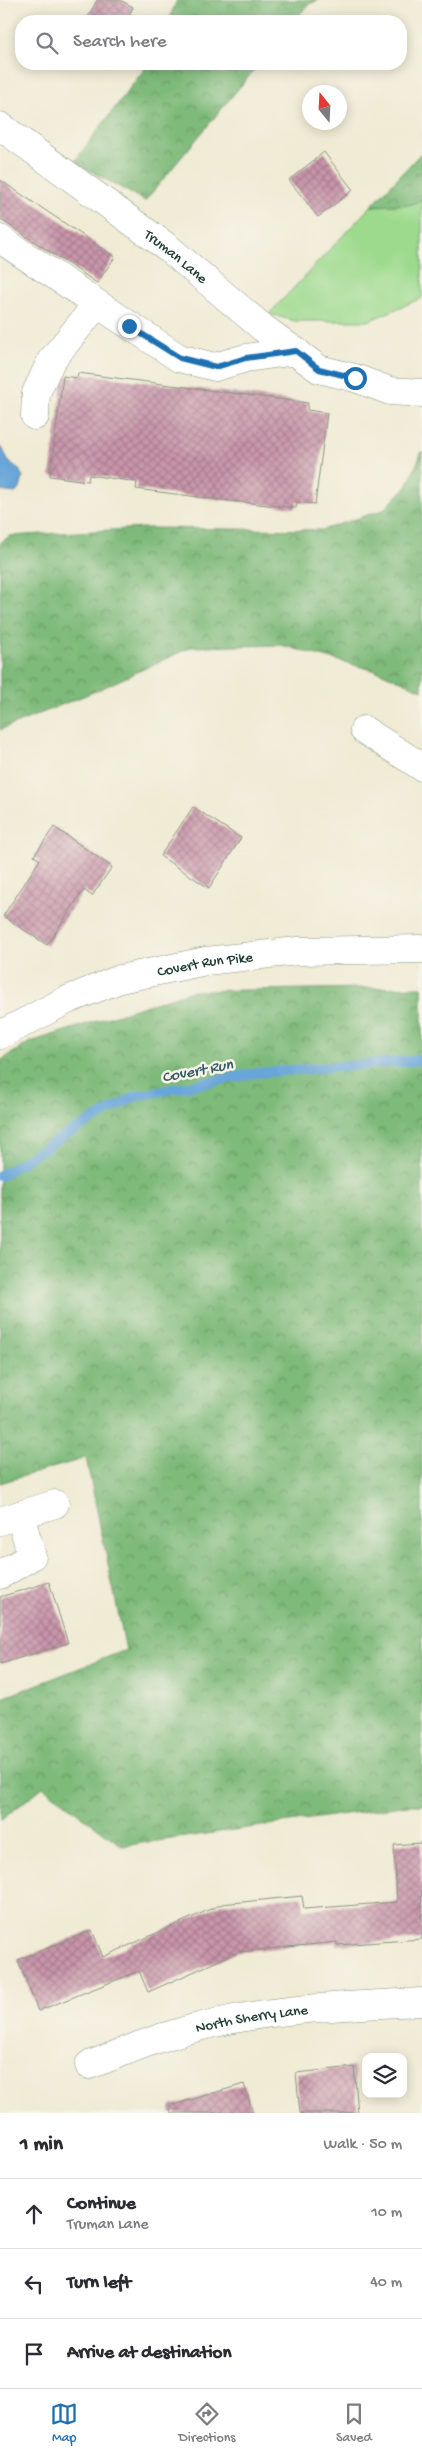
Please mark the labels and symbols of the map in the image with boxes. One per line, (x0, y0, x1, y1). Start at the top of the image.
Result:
north arrow (302, 85, 347, 130)
street label: Truman Lane (139, 226, 211, 288)
route end (118, 315, 141, 338)
route start (344, 367, 367, 390)
street label: Covert Run Pike (156, 949, 254, 982)
water label: Covert Run (161, 1056, 235, 1089)
street label: North Sherry Lane (194, 2002, 309, 2038)

